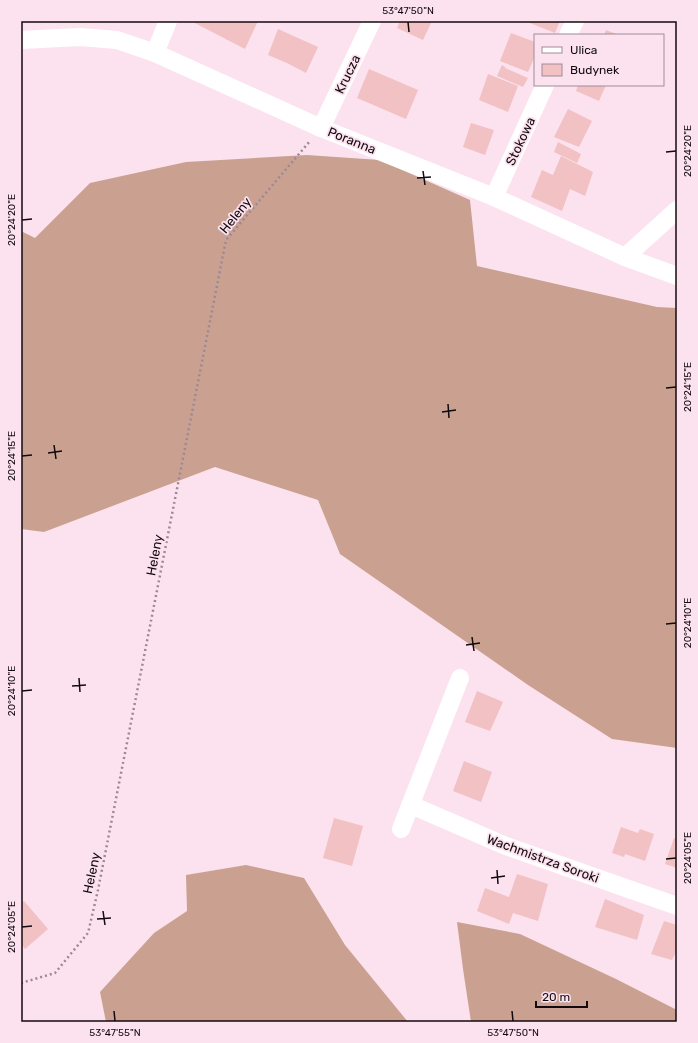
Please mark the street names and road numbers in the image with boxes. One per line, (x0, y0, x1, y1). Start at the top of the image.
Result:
street label: Krucza (332, 52, 363, 96)
street label: Stokowa (503, 115, 538, 168)
street label: Poranna (326, 124, 378, 157)
street label: Heleny (216, 194, 254, 236)
street label: Heleny (143, 533, 166, 577)
street label: Wachmistrza Soroki (485, 831, 601, 886)
street label: Heleny (80, 851, 103, 895)

